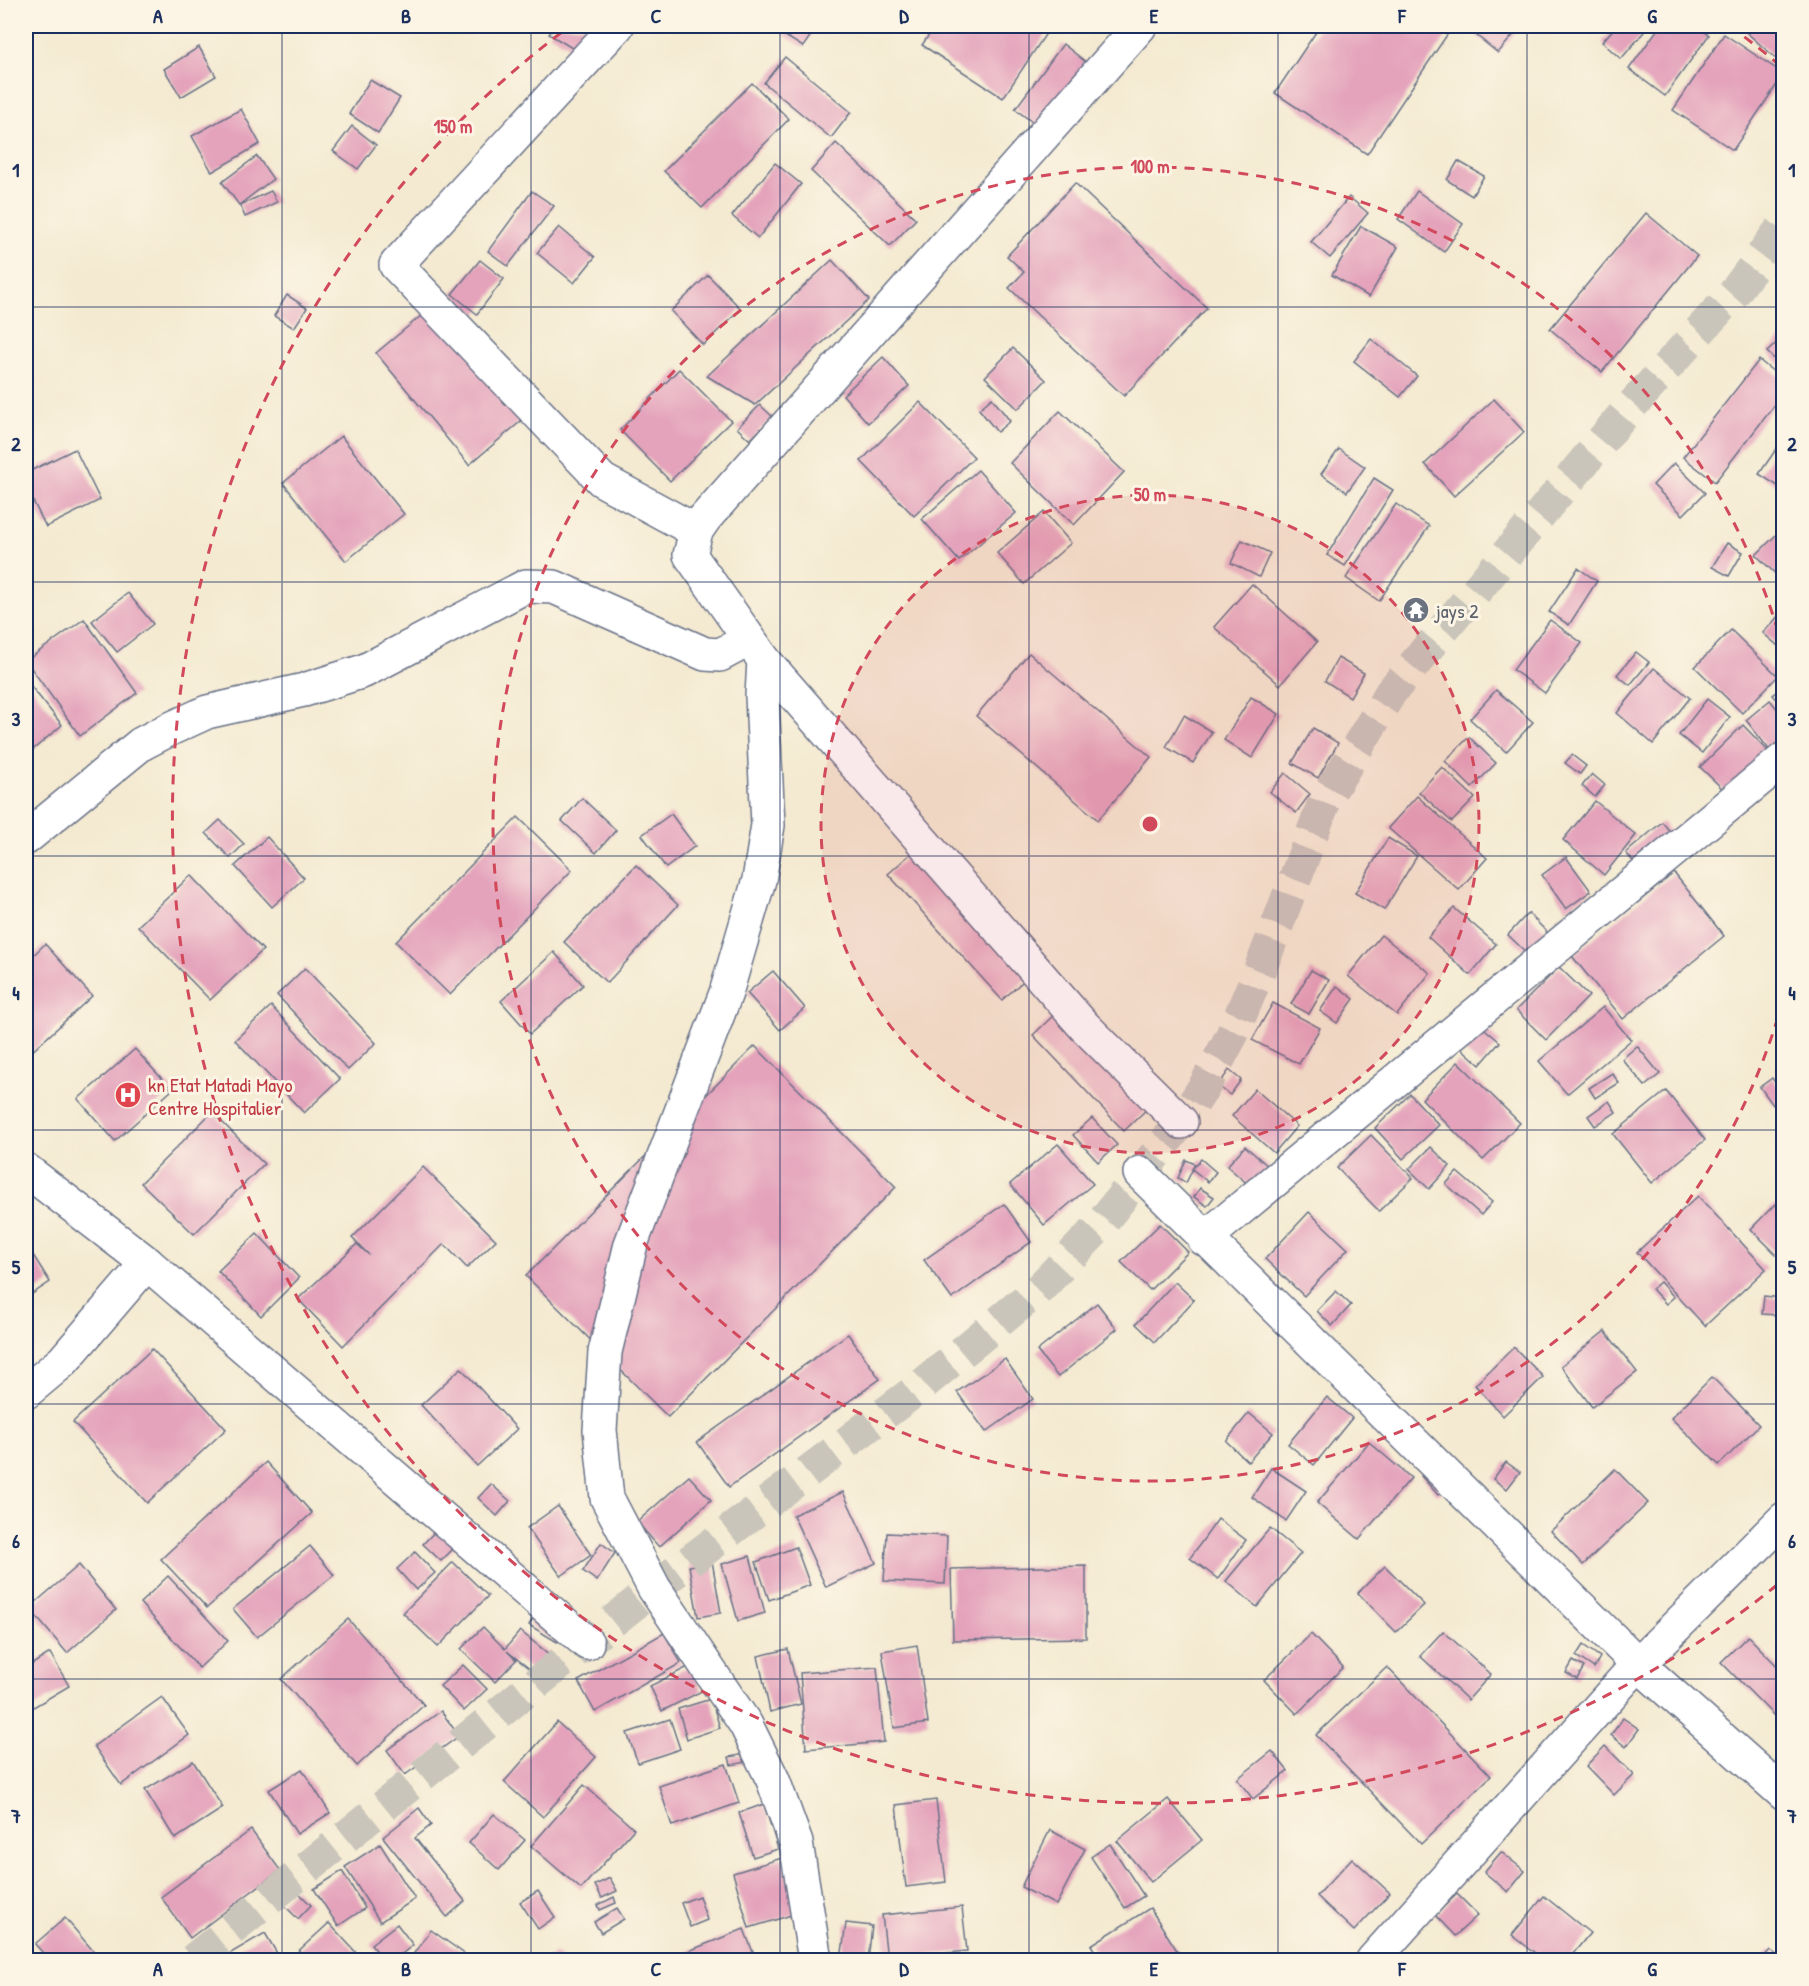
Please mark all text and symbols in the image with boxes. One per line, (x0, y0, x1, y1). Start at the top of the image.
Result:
text: A (153, 2, 163, 29)
text: B (401, 2, 411, 29)
text: C (651, 2, 662, 29)
text: D (899, 2, 909, 29)
text: E (1150, 2, 1159, 29)
text: F (1397, 2, 1407, 29)
text: G (1647, 2, 1657, 29)
text: 150 m (434, 114, 472, 139)
text: 100 m (1130, 154, 1170, 179)
text: 1 (12, 156, 20, 183)
text: 1 (1788, 156, 1796, 183)
text: 2 (11, 430, 21, 457)
text: 2 (1787, 430, 1797, 457)
text: 50 m (1134, 482, 1166, 507)
temple icon: jays 2 (1401, 595, 1431, 625)
place label: jays 2 (1433, 597, 1479, 624)
text: 3 (12, 705, 21, 732)
text: 3 (1788, 705, 1797, 732)
centre of rings (1140, 814, 1160, 834)
text: 4 (12, 979, 20, 1006)
text: 4 (1788, 979, 1796, 1006)
place label: kn Etat Matadi Mayo Centre Hospitalier (148, 1071, 293, 1121)
hospital icon: kn Etat Matadi Mayo Centre Hospitalier (113, 1080, 143, 1110)
text: 5 (12, 1253, 21, 1280)
text: 5 (1788, 1253, 1797, 1280)
text: 6 (12, 1527, 20, 1554)
text: 6 (1788, 1527, 1796, 1554)
text: 7 (10, 1802, 21, 1829)
text: 7 (1786, 1802, 1797, 1829)
text: A (153, 1955, 163, 1982)
text: B (401, 1955, 411, 1982)
text: C (651, 1955, 662, 1982)
text: D (899, 1955, 909, 1982)
text: E (1150, 1955, 1159, 1982)
text: F (1397, 1955, 1407, 1982)
text: G (1647, 1955, 1657, 1982)

